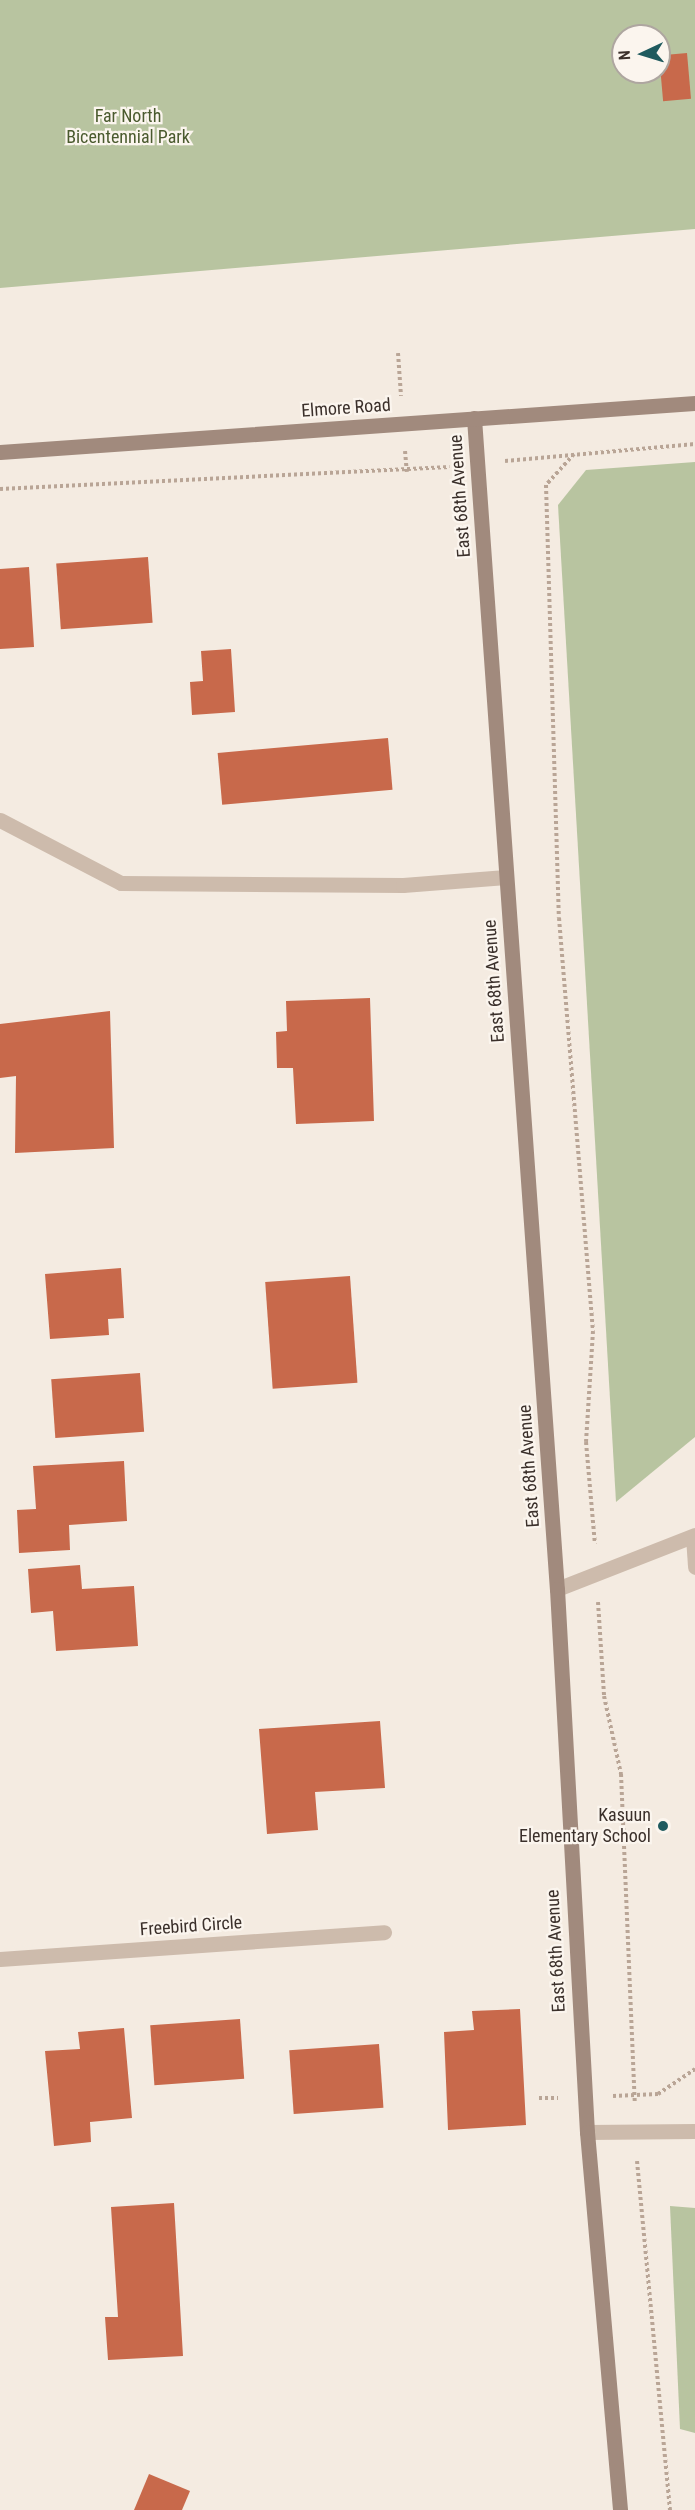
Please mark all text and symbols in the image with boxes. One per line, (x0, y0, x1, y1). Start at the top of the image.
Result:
north arrow (611, 24, 671, 84)
text: N (615, 50, 634, 61)
park label: Far North Bicentennial Park (66, 106, 190, 148)
street label: Elmore Road (301, 394, 391, 422)
street label: East 68th Avenue (445, 434, 475, 558)
street label: East 68th Avenue (479, 919, 509, 1043)
street label: East 68th Avenue (514, 1404, 544, 1528)
place label: Kasuun Elementary School (519, 1805, 651, 1848)
marker: Kasuun Elementary School (656, 1819, 670, 1833)
street label: East 68th Avenue (542, 1889, 570, 2013)
street label: Freebird Circle (139, 1912, 243, 1940)

